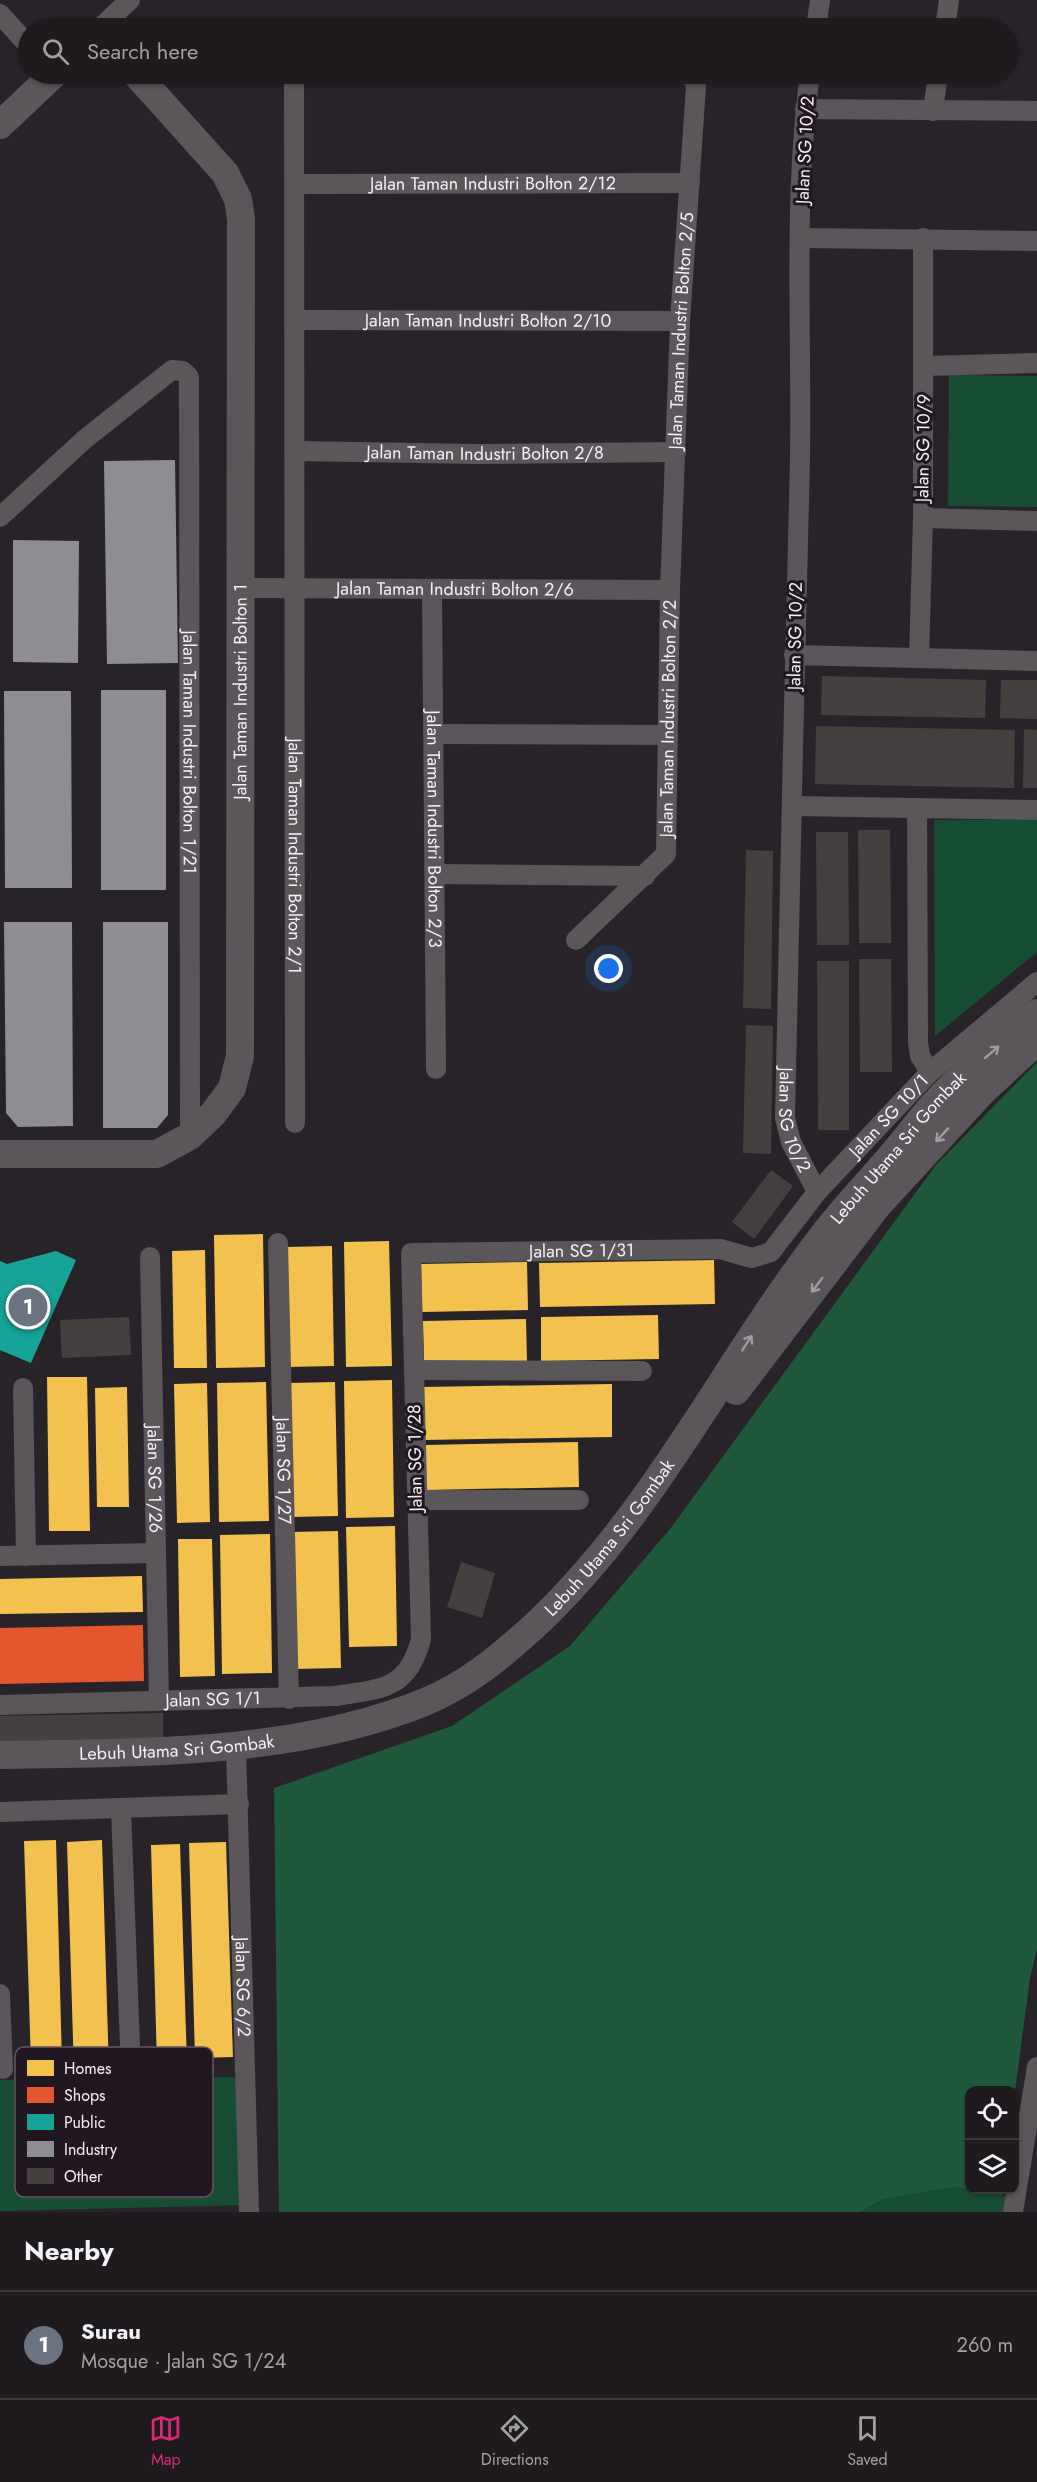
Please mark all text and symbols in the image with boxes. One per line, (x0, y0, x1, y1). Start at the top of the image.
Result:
search box (18, 18, 1019, 84)
icon: search (39, 35, 72, 68)
text: Search here (87, 35, 198, 67)
street label: Jalan SG 10/2 (789, 95, 821, 207)
street label: Jalan Taman Industri Bolton 2/12 (368, 170, 616, 197)
street label: Jalan Taman Industri Bolton 2/5 (662, 211, 700, 452)
street label: Jalan Taman Industri Bolton 2/10 (363, 307, 611, 334)
street label: Jalan SG 10/9 (909, 394, 937, 504)
street label: Jalan Taman Industri Bolton 2/8 (364, 439, 604, 467)
street label: Jalan Taman Industri Bolton 2/6 (334, 575, 574, 603)
street label: Jalan SG 10/2 (781, 582, 809, 692)
street label: Jalan Taman Industri Bolton 1 (227, 584, 254, 802)
street label: Jalan Taman Industri Bolton 2/2 (653, 599, 683, 840)
street label: Jalan Taman Industri Bolton 1/21 (176, 628, 203, 874)
street label: Jalan Taman Industri Bolton 2/3 (420, 708, 448, 948)
street label: Jalan Taman Industri Bolton 2/1 (282, 736, 308, 974)
your location (594, 954, 623, 983)
one-way arrow (984, 1045, 999, 1059)
street label: Jalan SG 10/2 (772, 1065, 818, 1177)
street label: Lebuh Utama Sri Gombak (824, 1065, 972, 1230)
street label: Jalan SG 10/1 (842, 1068, 935, 1165)
one-way arrow (935, 1127, 949, 1142)
street label: Jalan SG 1/31 (527, 1237, 634, 1264)
one-way arrow (811, 1276, 824, 1292)
pin: 1 (9, 1284, 48, 1330)
one-way arrow (741, 1335, 753, 1352)
street label: Jalan SG 1/28 (401, 1404, 429, 1514)
street label: Jalan SG 1/27 (269, 1415, 298, 1525)
street label: Jalan SG 1/26 (140, 1423, 169, 1533)
street label: Lebuh Utama Sri Gombak (539, 1454, 681, 1622)
street label: Jalan SG 1/1 (163, 1685, 261, 1714)
street label: Lebuh Utama Sri Gombak (79, 1728, 276, 1767)
street label: Jalan SG 6/2 (228, 1935, 257, 2037)
legend (15, 2047, 213, 2197)
text: Homes (64, 2057, 111, 2080)
text: Shops (64, 2084, 105, 2107)
map controls (965, 2086, 1019, 2194)
button: locate (965, 2086, 1019, 2140)
text: Public (64, 2111, 105, 2134)
text: Industry (64, 2138, 118, 2161)
button: layers (965, 2140, 1019, 2194)
text: Other (64, 2165, 103, 2188)
text: Nearby (24, 2232, 113, 2270)
text: Surau (81, 2315, 141, 2347)
text: 1 (38, 2331, 49, 2360)
text: 260 m (957, 2331, 1013, 2360)
text: Mosque · Jalan SG 1/24 (81, 2347, 286, 2376)
tab: Map (149, 2412, 182, 2471)
tab: Directions (481, 2412, 549, 2471)
tab: Saved (847, 2412, 888, 2471)

